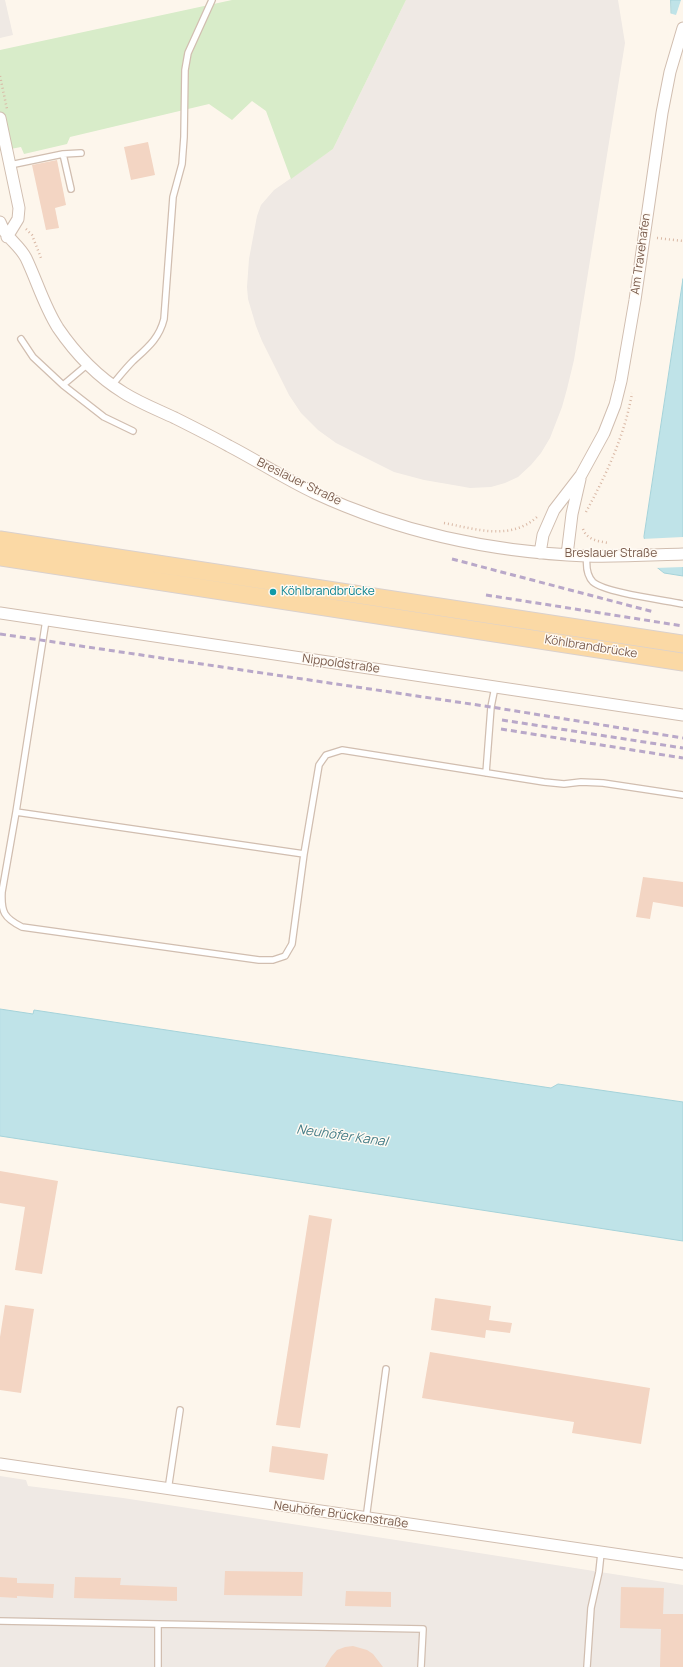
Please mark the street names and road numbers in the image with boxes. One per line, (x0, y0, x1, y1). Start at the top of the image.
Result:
street label: Am Travehafen (628, 212, 654, 296)
street label: Breslauer Straße (254, 455, 344, 509)
street label: Breslauer Straße (565, 547, 657, 561)
street label: Köhlbrandbrücke (544, 633, 638, 661)
street label: Nippoldstraße (301, 651, 381, 677)
street label: Neuhöfer Brückenstraße (273, 1498, 409, 1532)

